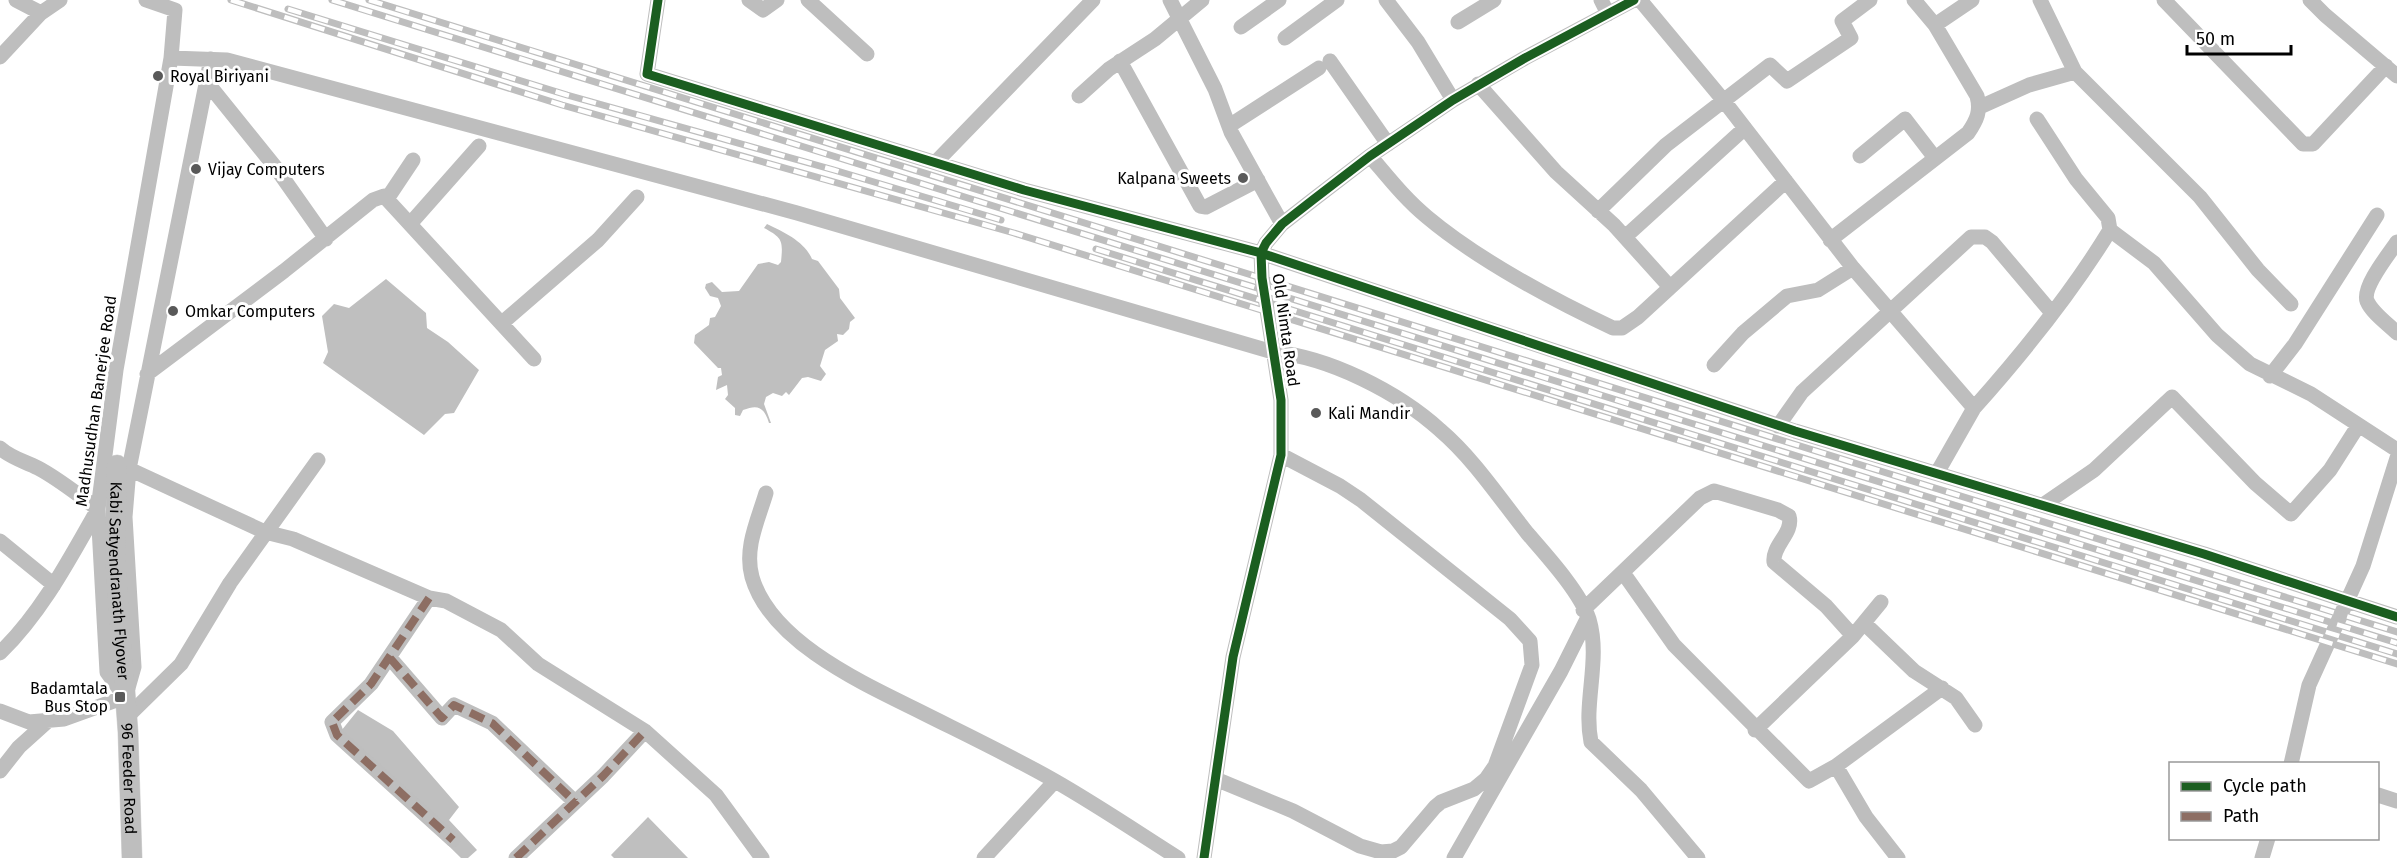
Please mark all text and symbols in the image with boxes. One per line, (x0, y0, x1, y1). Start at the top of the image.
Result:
scale bar (2187, 18, 2290, 56)
text: 50 m (2196, 28, 2235, 50)
place label: Royal Biriyani (170, 67, 269, 86)
marker: Royal Biriyani (151, 69, 165, 83)
place label: Vijay Computers (208, 160, 325, 179)
marker: Vijay Computers (189, 162, 203, 176)
place label: Kalpana Sweets (1117, 169, 1231, 188)
marker: Kalpana Sweets (1236, 171, 1250, 185)
street label: Old Nimta Road (1269, 272, 1303, 388)
street label: Madhusudhan Banerjee Road (72, 294, 120, 508)
place label: Omkar Computers (185, 302, 315, 321)
marker: Omkar Computers (166, 304, 180, 318)
place label: Kali Mandir (1328, 404, 1411, 423)
marker: Kali Mandir (1309, 406, 1323, 420)
street label: Kabi Satyendranath Flyover (105, 481, 134, 682)
place label: Badamtala Bus Stop (30, 679, 108, 716)
marker: Badamtala Bus Stop (113, 690, 127, 704)
street label: 96 Feeder Road (118, 722, 141, 835)
legend (2169, 762, 2379, 840)
text: Cycle path (2223, 775, 2307, 797)
text: Path (2223, 805, 2259, 827)

